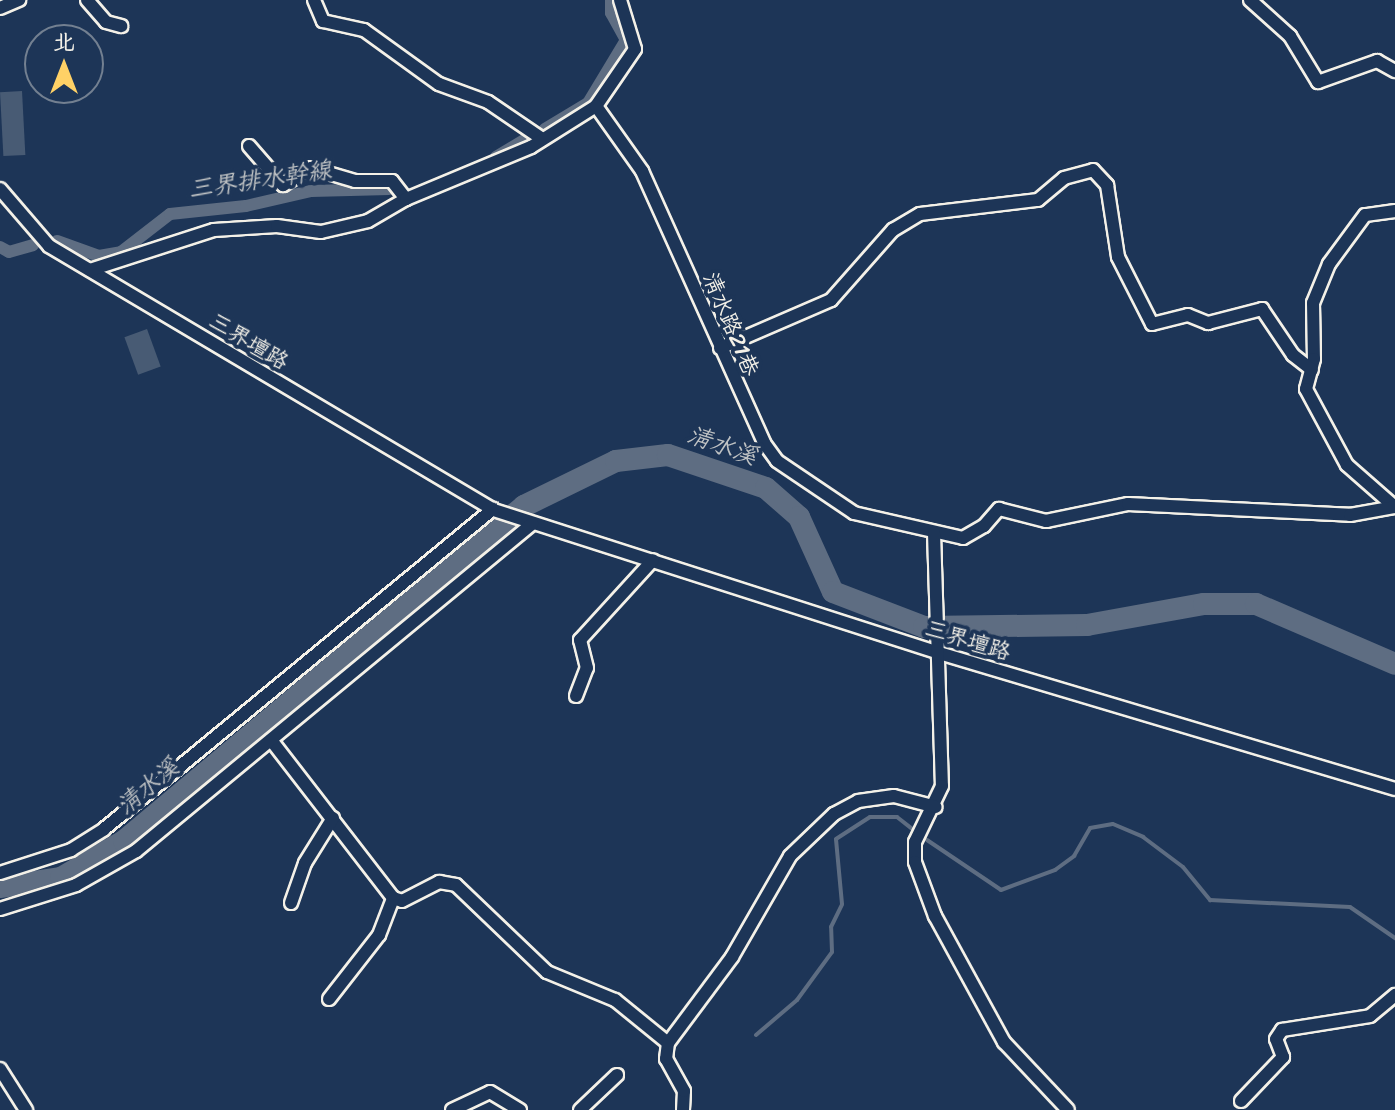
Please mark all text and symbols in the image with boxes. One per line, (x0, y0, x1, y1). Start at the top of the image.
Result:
text: 北 (53, 22, 75, 61)
north arrow (24, 24, 104, 104)
water label: 三界排水幹線 (187, 156, 333, 204)
street label: 清水路21巷 (697, 268, 765, 380)
street label: 三界壇路 (204, 307, 294, 375)
water label: 清水溪 (683, 421, 761, 471)
street label: 三界壇路 (922, 615, 1014, 665)
water label: 清水溪 (111, 753, 185, 821)

